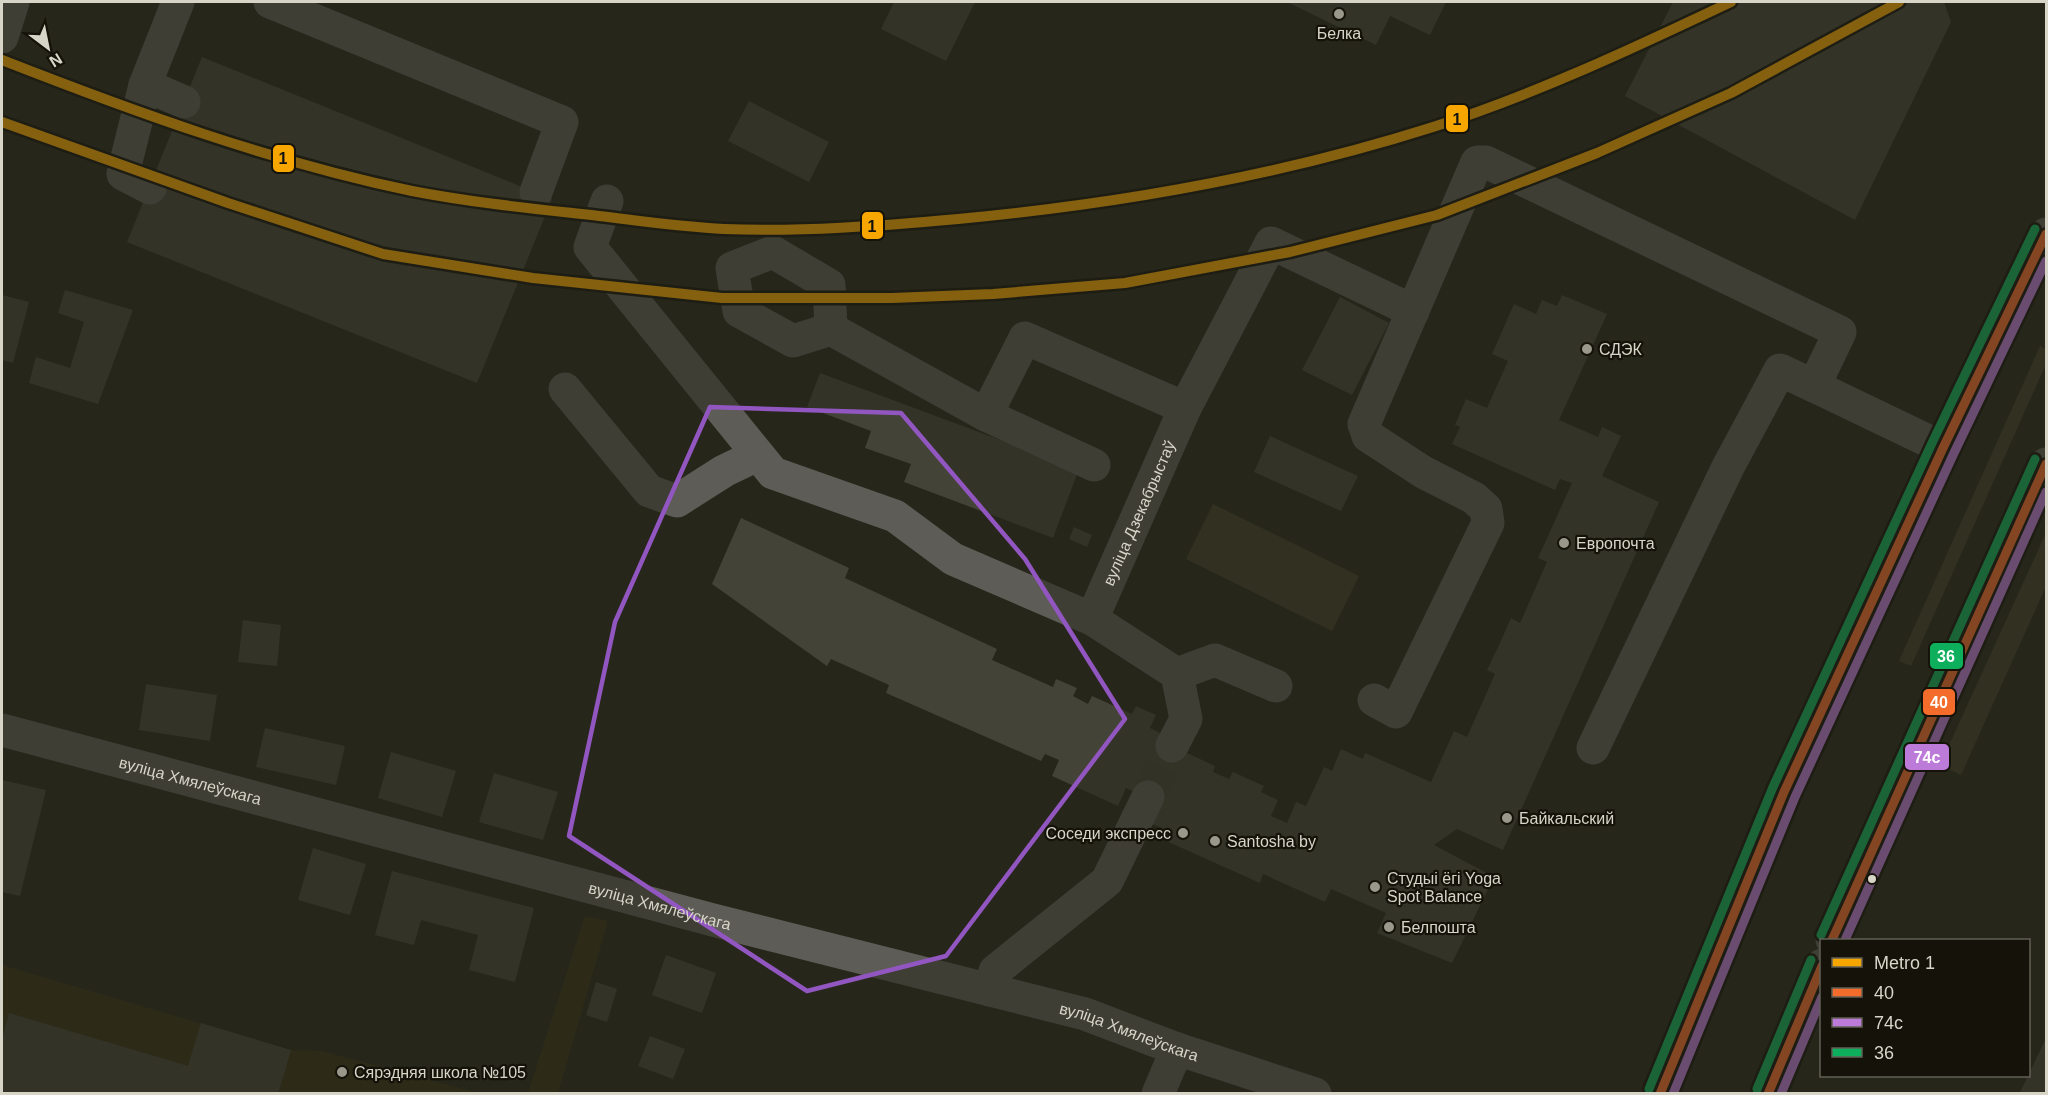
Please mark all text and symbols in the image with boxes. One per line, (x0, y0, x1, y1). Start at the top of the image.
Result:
marker: Белка (1332, 7, 1346, 21)
north arrow (18, 18, 78, 78)
place label: Белка (1317, 25, 1361, 42)
text: N (46, 50, 65, 71)
line badge: 1 (1445, 104, 1469, 133)
text: 1 (1453, 111, 1462, 128)
line badge: 1 (272, 144, 295, 173)
text: 1 (279, 150, 288, 167)
line badge: 1 (861, 211, 884, 240)
text: 1 (868, 218, 877, 235)
place label: СДЭК (1599, 341, 1643, 358)
marker: СДЭК (1580, 342, 1594, 356)
street label: вуліца Дзекабрыстаў (1099, 438, 1178, 588)
place label: Европочта (1576, 535, 1655, 552)
marker: Европочта (1557, 536, 1571, 550)
line badge: 36 (1929, 642, 1964, 670)
text: 36 (1937, 648, 1955, 665)
line badge: 40 (1922, 688, 1956, 716)
text: 40 (1930, 694, 1948, 711)
line badge: 74с (1904, 743, 1950, 771)
text: 74с (1914, 749, 1940, 766)
street label: вуліца Хмялеўскага (117, 753, 263, 807)
place label: Байкальский (1519, 810, 1614, 827)
marker: Байкальский (1500, 811, 1514, 825)
place label: Соседи экспресс (1045, 825, 1171, 842)
marker: Соседи экспресс (1176, 826, 1190, 840)
place label: Santosha by (1227, 833, 1316, 850)
marker: Santosha by (1208, 834, 1222, 848)
place label: Студыі ёгі Yoga Spot Balance (1387, 870, 1501, 905)
unlabelled marker (1866, 873, 1878, 885)
street label: вуліца Хмялеўскага (587, 879, 733, 933)
marker: Студыі ёгі Yoga Spot Balance (1368, 880, 1382, 894)
place label: Белпошта (1401, 919, 1476, 936)
marker: Белпошта (1382, 920, 1396, 934)
legend (1820, 939, 2030, 1077)
text: Metro 1 (1874, 953, 1935, 973)
text: 40 (1874, 983, 1894, 1003)
street label: вуліца Хмялеўскага (1058, 999, 1201, 1064)
text: 74с (1874, 1013, 1903, 1033)
text: 36 (1874, 1043, 1894, 1063)
place label: Сярэдняя школа №105 (354, 1064, 526, 1081)
marker: Сярэдняя школа №105 (335, 1065, 349, 1079)

